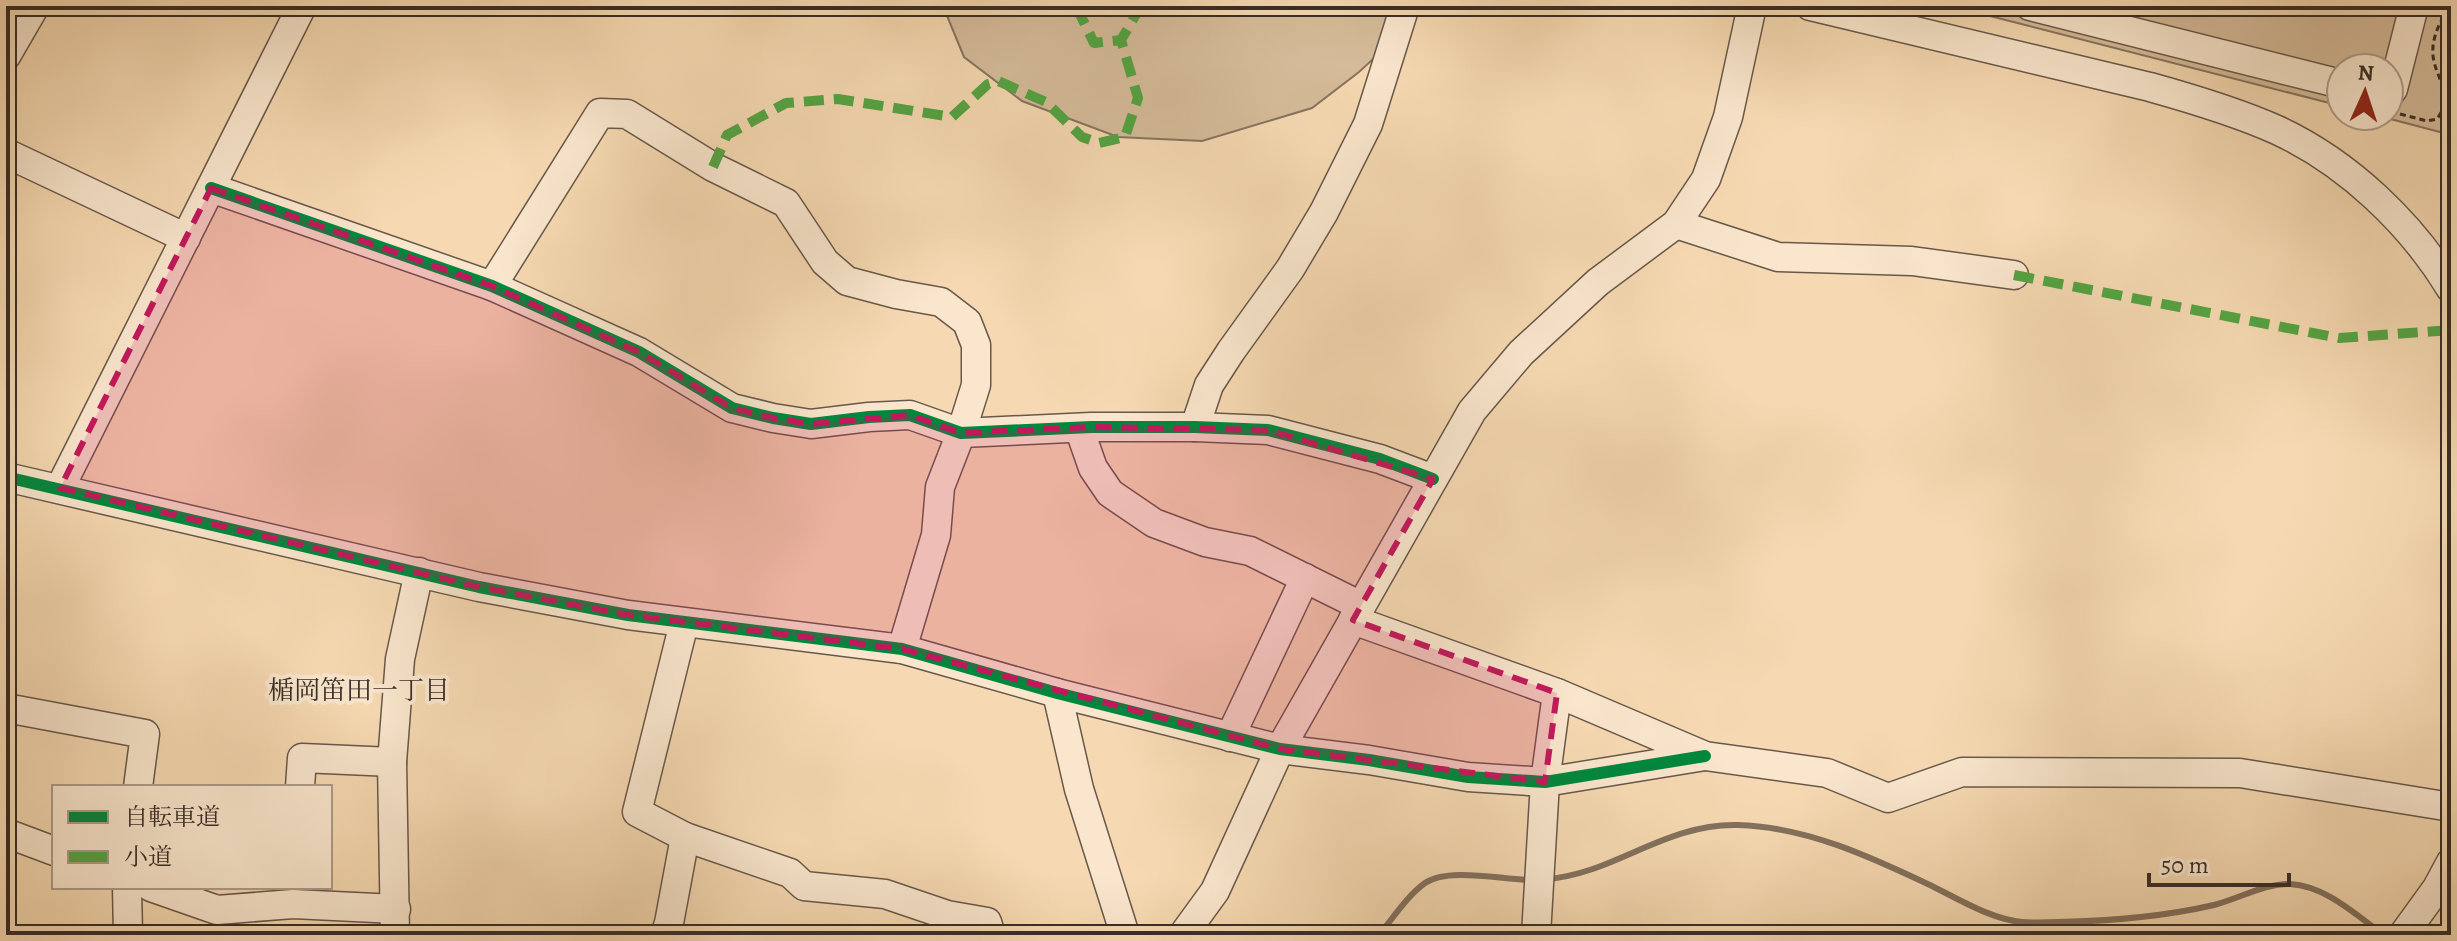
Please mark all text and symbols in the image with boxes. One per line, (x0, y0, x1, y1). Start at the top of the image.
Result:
north arrow (2325, 52, 2405, 132)
text: N (2357, 58, 2375, 88)
district label: 楯岡笛田一丁目 (268, 673, 450, 708)
legend (52, 785, 332, 889)
text: 自転車道 (124, 801, 220, 833)
scale bar (2149, 837, 2289, 887)
text: 小道 (124, 841, 172, 873)
text: 50 m (2161, 849, 2209, 881)

